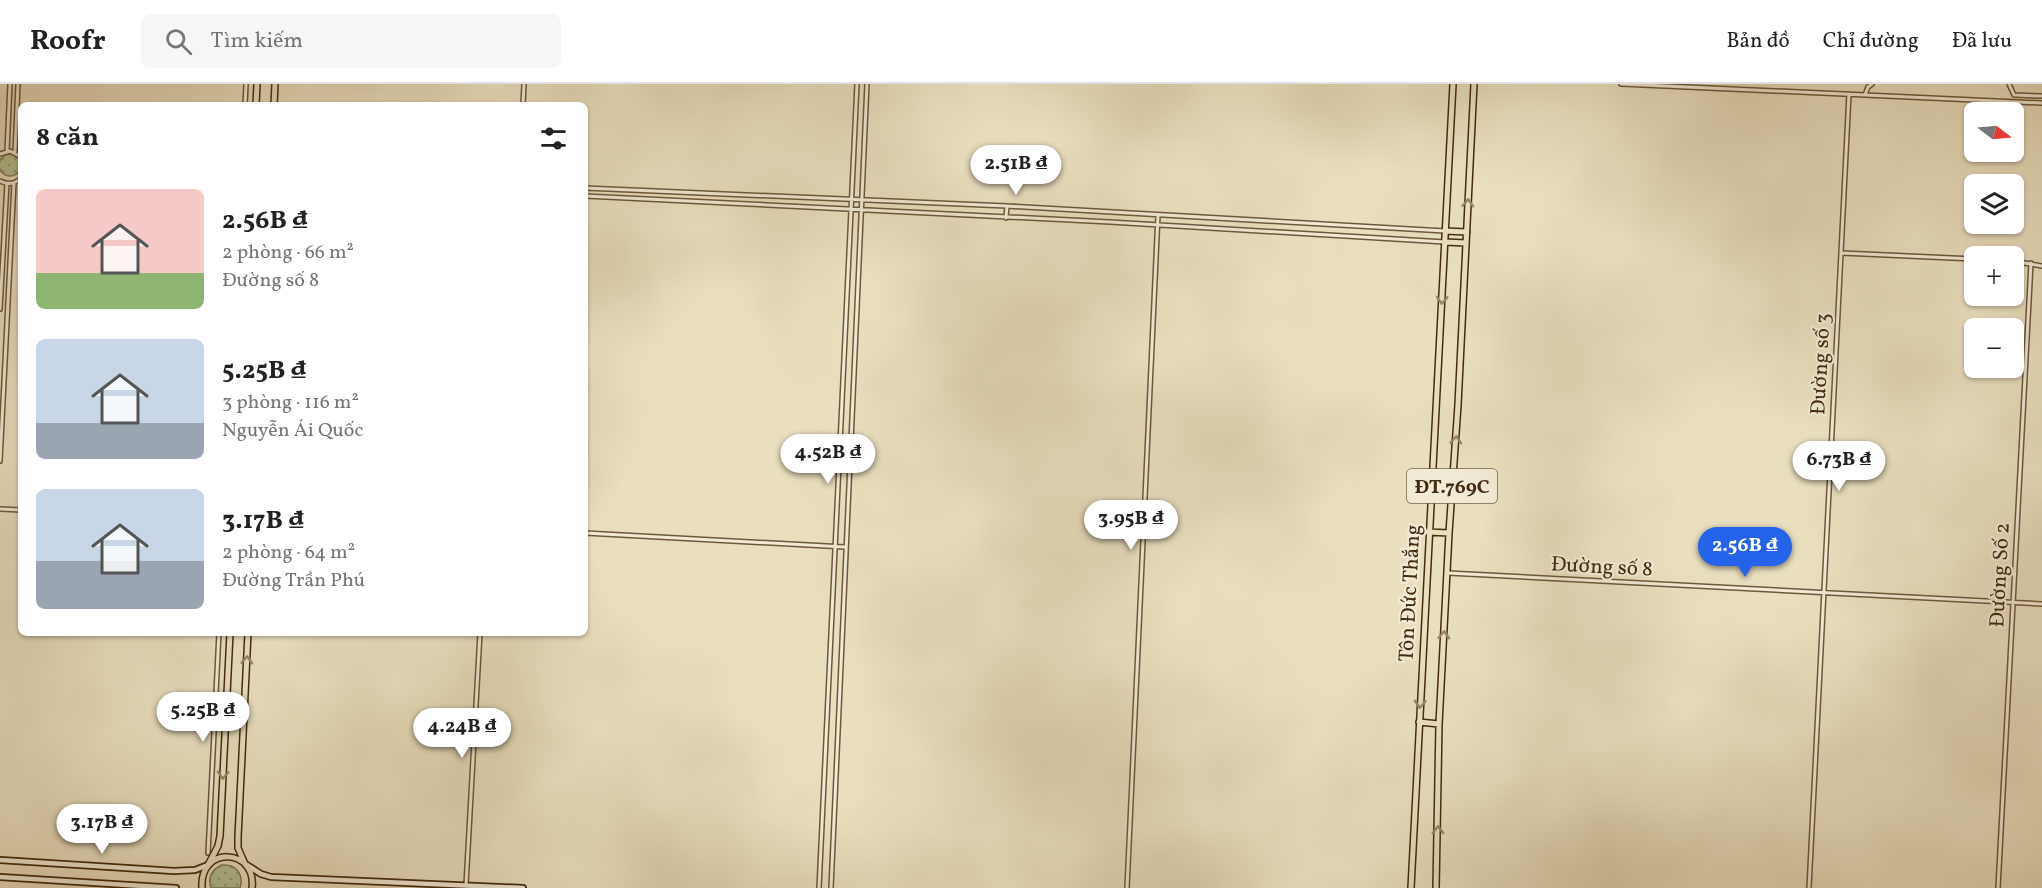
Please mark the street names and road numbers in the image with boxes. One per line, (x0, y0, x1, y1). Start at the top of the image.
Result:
street label: Đường số 3 (1804, 312, 1839, 416)
road number: ĐT.769C (1407, 469, 1497, 503)
street label: Đường Số 2 (1983, 522, 2018, 628)
street label: Tôn Đức Thắng (1392, 524, 1429, 662)
street label: Đường số 8 (1550, 550, 1654, 585)

